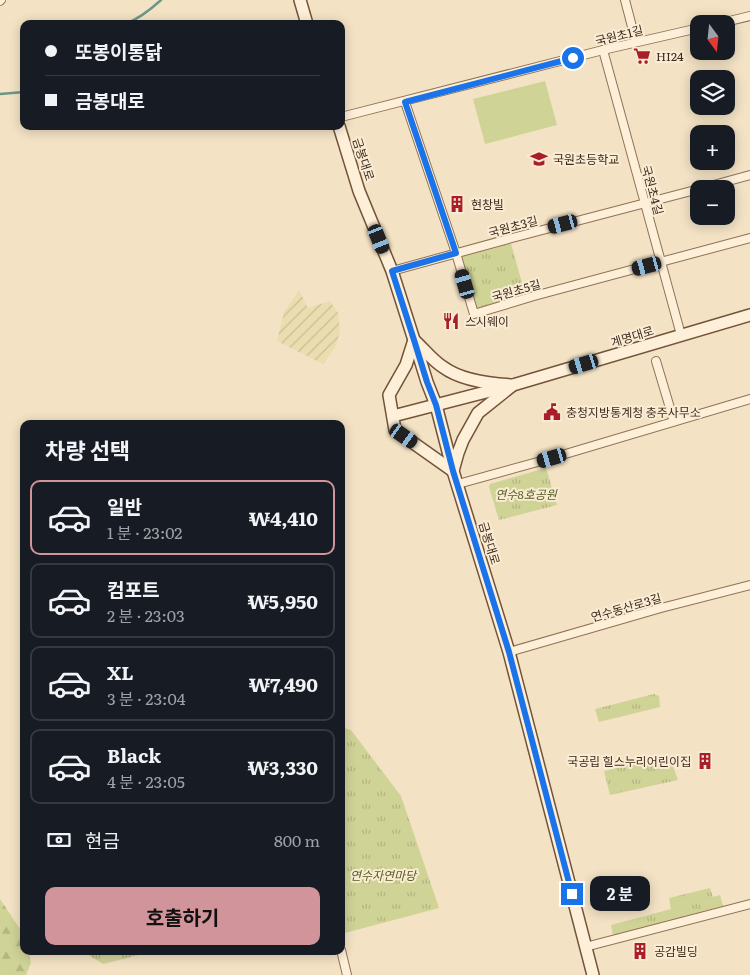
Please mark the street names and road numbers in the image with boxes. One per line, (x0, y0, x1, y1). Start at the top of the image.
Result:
street label: 국원초1길 (593, 20, 645, 50)
street label: 금봉대로 (349, 135, 379, 183)
street label: 국원초4길 (638, 163, 668, 217)
street label: 국원초3길 (486, 211, 540, 241)
street label: 국원초5길 (489, 274, 543, 306)
street label: 계명대로 (608, 321, 656, 351)
street label: 금봉대로 (475, 519, 505, 567)
street label: 연수동산로3길 (589, 588, 663, 626)

